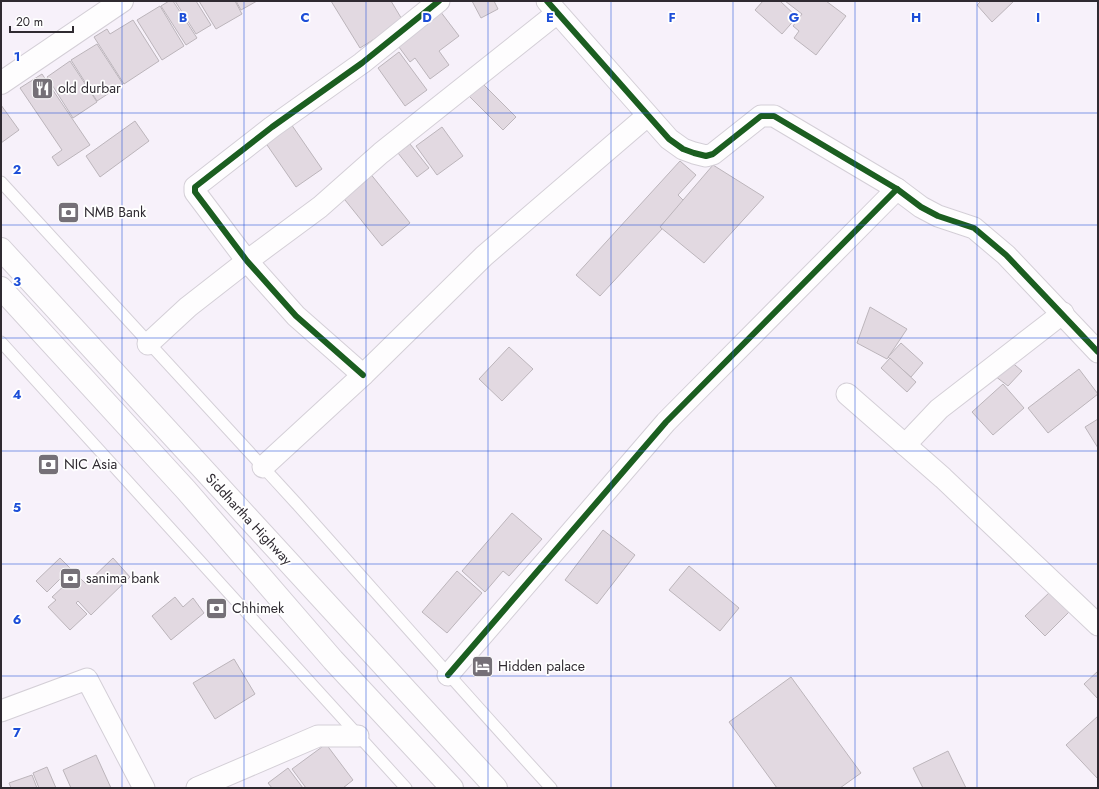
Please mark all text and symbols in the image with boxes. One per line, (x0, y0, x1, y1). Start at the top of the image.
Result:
scale bar (10, 8, 73, 34)
text: B (179, 8, 188, 27)
text: C (300, 8, 310, 27)
text: D (422, 8, 432, 27)
text: E (546, 8, 554, 27)
text: F (668, 8, 676, 27)
text: G (789, 8, 800, 27)
text: H (911, 8, 921, 27)
text: I (1036, 8, 1040, 27)
text: 20 m (16, 13, 43, 31)
text: 1 (14, 47, 20, 66)
restaurant icon: old durbar (29, 75, 55, 101)
place label: old durbar (58, 78, 121, 98)
text: 2 (13, 160, 21, 179)
bank icon: NMB Bank (55, 199, 81, 225)
place label: NMB Bank (84, 202, 147, 222)
text: 3 (13, 272, 21, 291)
text: 4 (12, 385, 22, 404)
bank icon: NIC Asia (35, 451, 61, 477)
place label: NIC Asia (64, 454, 117, 474)
street label: Siddhartha Highway (201, 469, 297, 570)
text: 5 (13, 498, 21, 517)
bank icon: sanima bank (57, 565, 83, 591)
place label: sanima bank (86, 568, 160, 588)
bank icon: Chhimek (203, 595, 229, 621)
place label: Chhimek (232, 598, 285, 618)
text: 6 (13, 610, 22, 629)
hotel icon: Hidden palace (469, 653, 495, 679)
place label: Hidden palace (498, 656, 585, 676)
text: 7 (13, 723, 21, 742)

